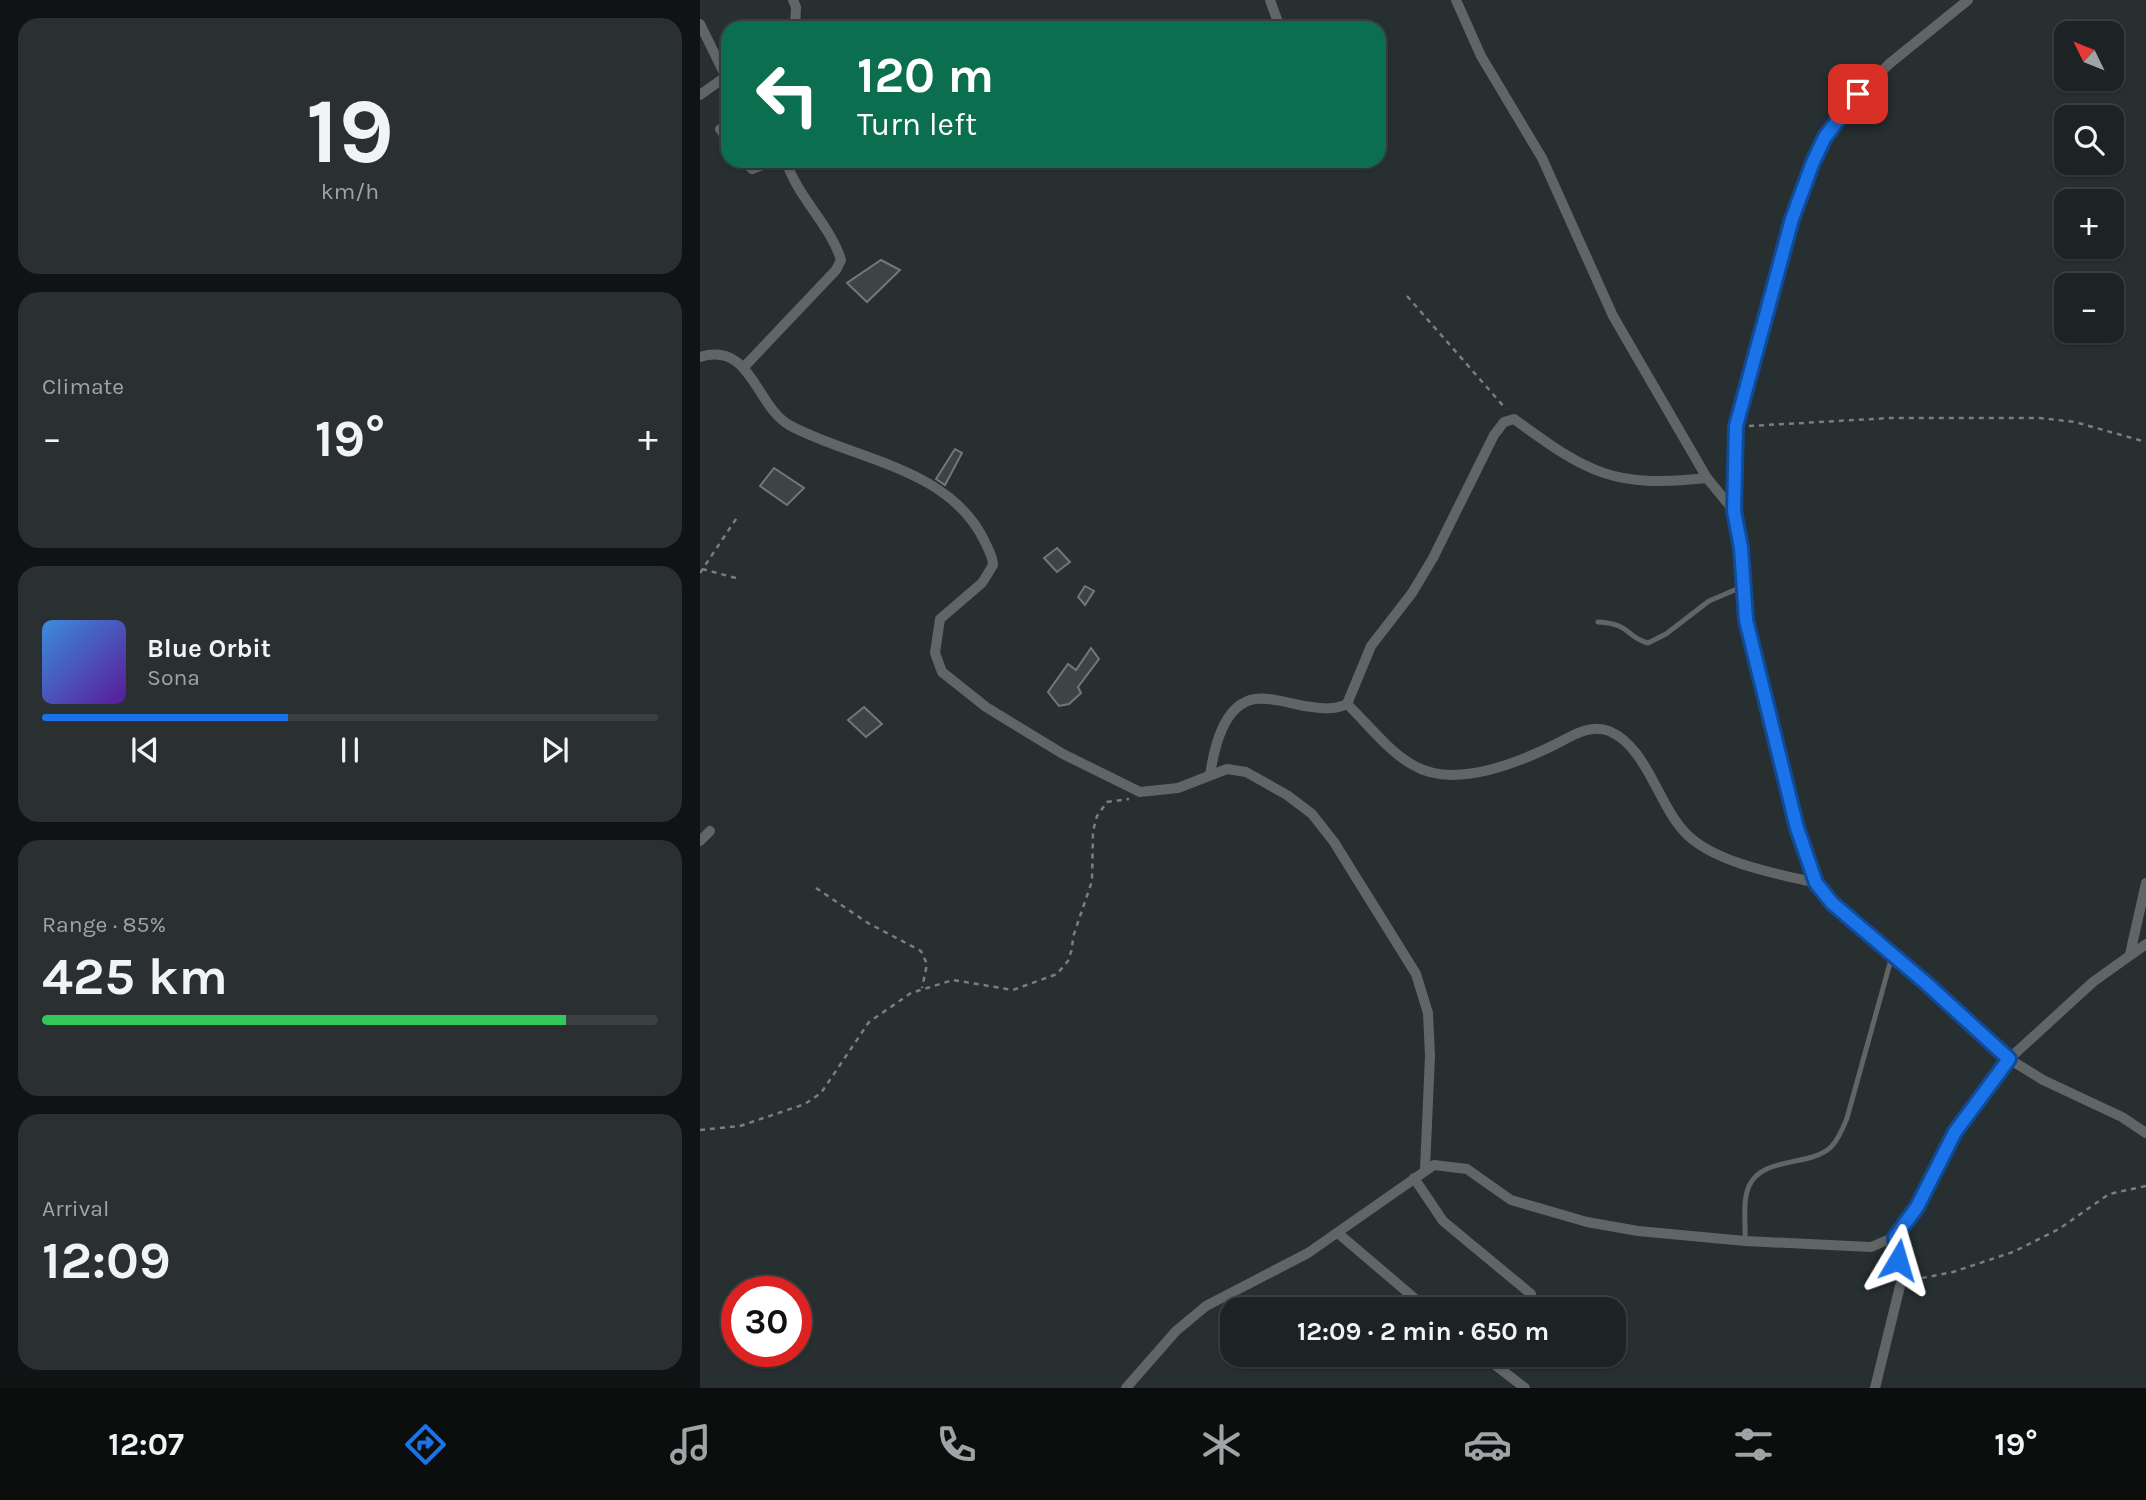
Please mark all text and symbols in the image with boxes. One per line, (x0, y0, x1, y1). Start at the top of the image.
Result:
north arrow (2054, 21, 2124, 91)
map controls (2054, 21, 2124, 343)
text: 120 m (857, 47, 994, 104)
icon: left (742, 49, 833, 140)
pin (1828, 64, 1888, 124)
icon: arrive (1839, 75, 1877, 113)
text: 19 (306, 79, 394, 185)
button: search (2054, 105, 2124, 175)
text: Turn left (857, 106, 977, 143)
text: km/h (321, 178, 379, 205)
button: + (2054, 189, 2124, 259)
button: − (2054, 273, 2124, 343)
text: Climate (42, 373, 124, 400)
text: 19° (315, 408, 385, 469)
text: − (42, 416, 62, 461)
text: + (638, 416, 658, 461)
text: Blue Orbit (147, 633, 271, 664)
text: Sona (147, 664, 200, 691)
icon: previous (126, 731, 164, 769)
icon: pause (331, 731, 369, 769)
icon: next (536, 731, 574, 769)
text: Range · 85% (42, 911, 166, 938)
text: 425 km (42, 946, 228, 1007)
text: Arrival (42, 1195, 109, 1222)
position arrow (1861, 1223, 1935, 1297)
text: 12:09 (42, 1230, 171, 1291)
speed limit sign: 30 (721, 1276, 812, 1367)
text: 12:09 · 2 min · 650 m (1297, 1316, 1549, 1347)
icon: directions (401, 1420, 450, 1469)
icon: music (666, 1420, 715, 1469)
icon: phone (932, 1420, 981, 1469)
icon: climate (1197, 1420, 1246, 1469)
icon: car (1463, 1420, 1512, 1469)
icon: filters (1729, 1420, 1778, 1469)
text: 12:07 (108, 1426, 184, 1463)
text: 19° (1994, 1426, 2038, 1463)

